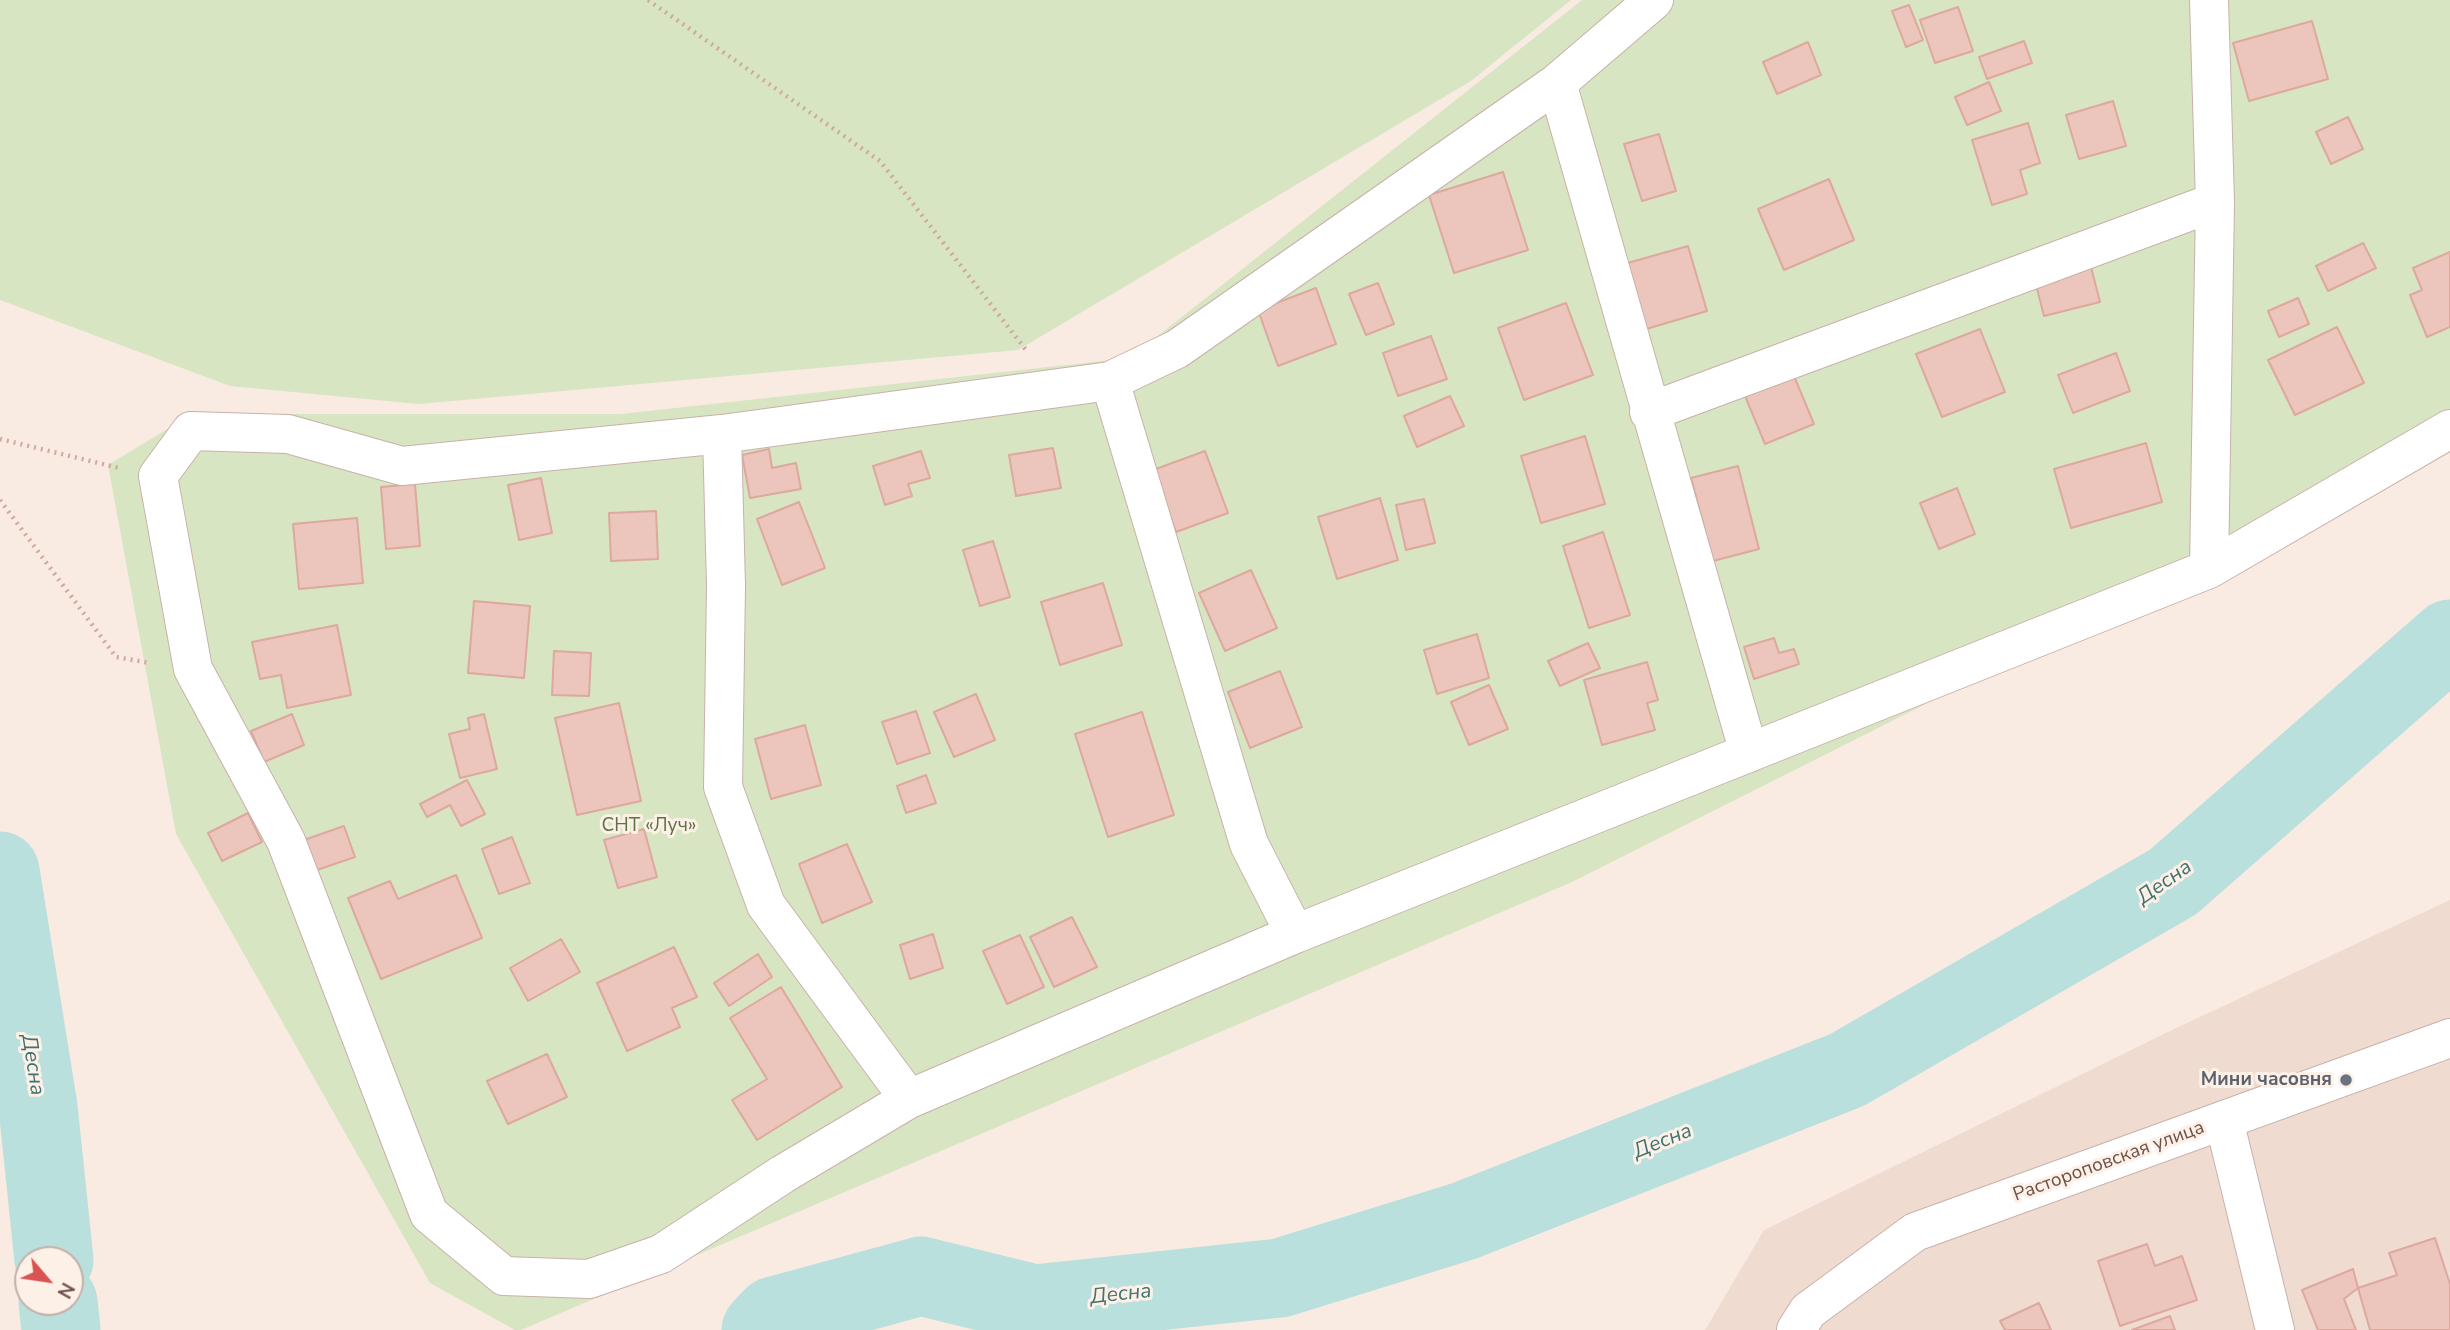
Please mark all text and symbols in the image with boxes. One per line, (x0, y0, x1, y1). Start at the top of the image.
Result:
park label: СНТ «Луч» (602, 815, 696, 837)
water label: Десна (2133, 855, 2197, 911)
water label: Десна (15, 1033, 49, 1097)
place label: Мини часовня (2201, 1069, 2332, 1091)
marker: Мини часовня (2338, 1072, 2354, 1088)
street label: Растороповская улица (2010, 1117, 2208, 1207)
water label: Десна (1630, 1119, 1696, 1165)
north arrow (14, 1246, 84, 1316)
text: N (51, 1278, 80, 1303)
water label: Десна (1089, 1279, 1153, 1311)

